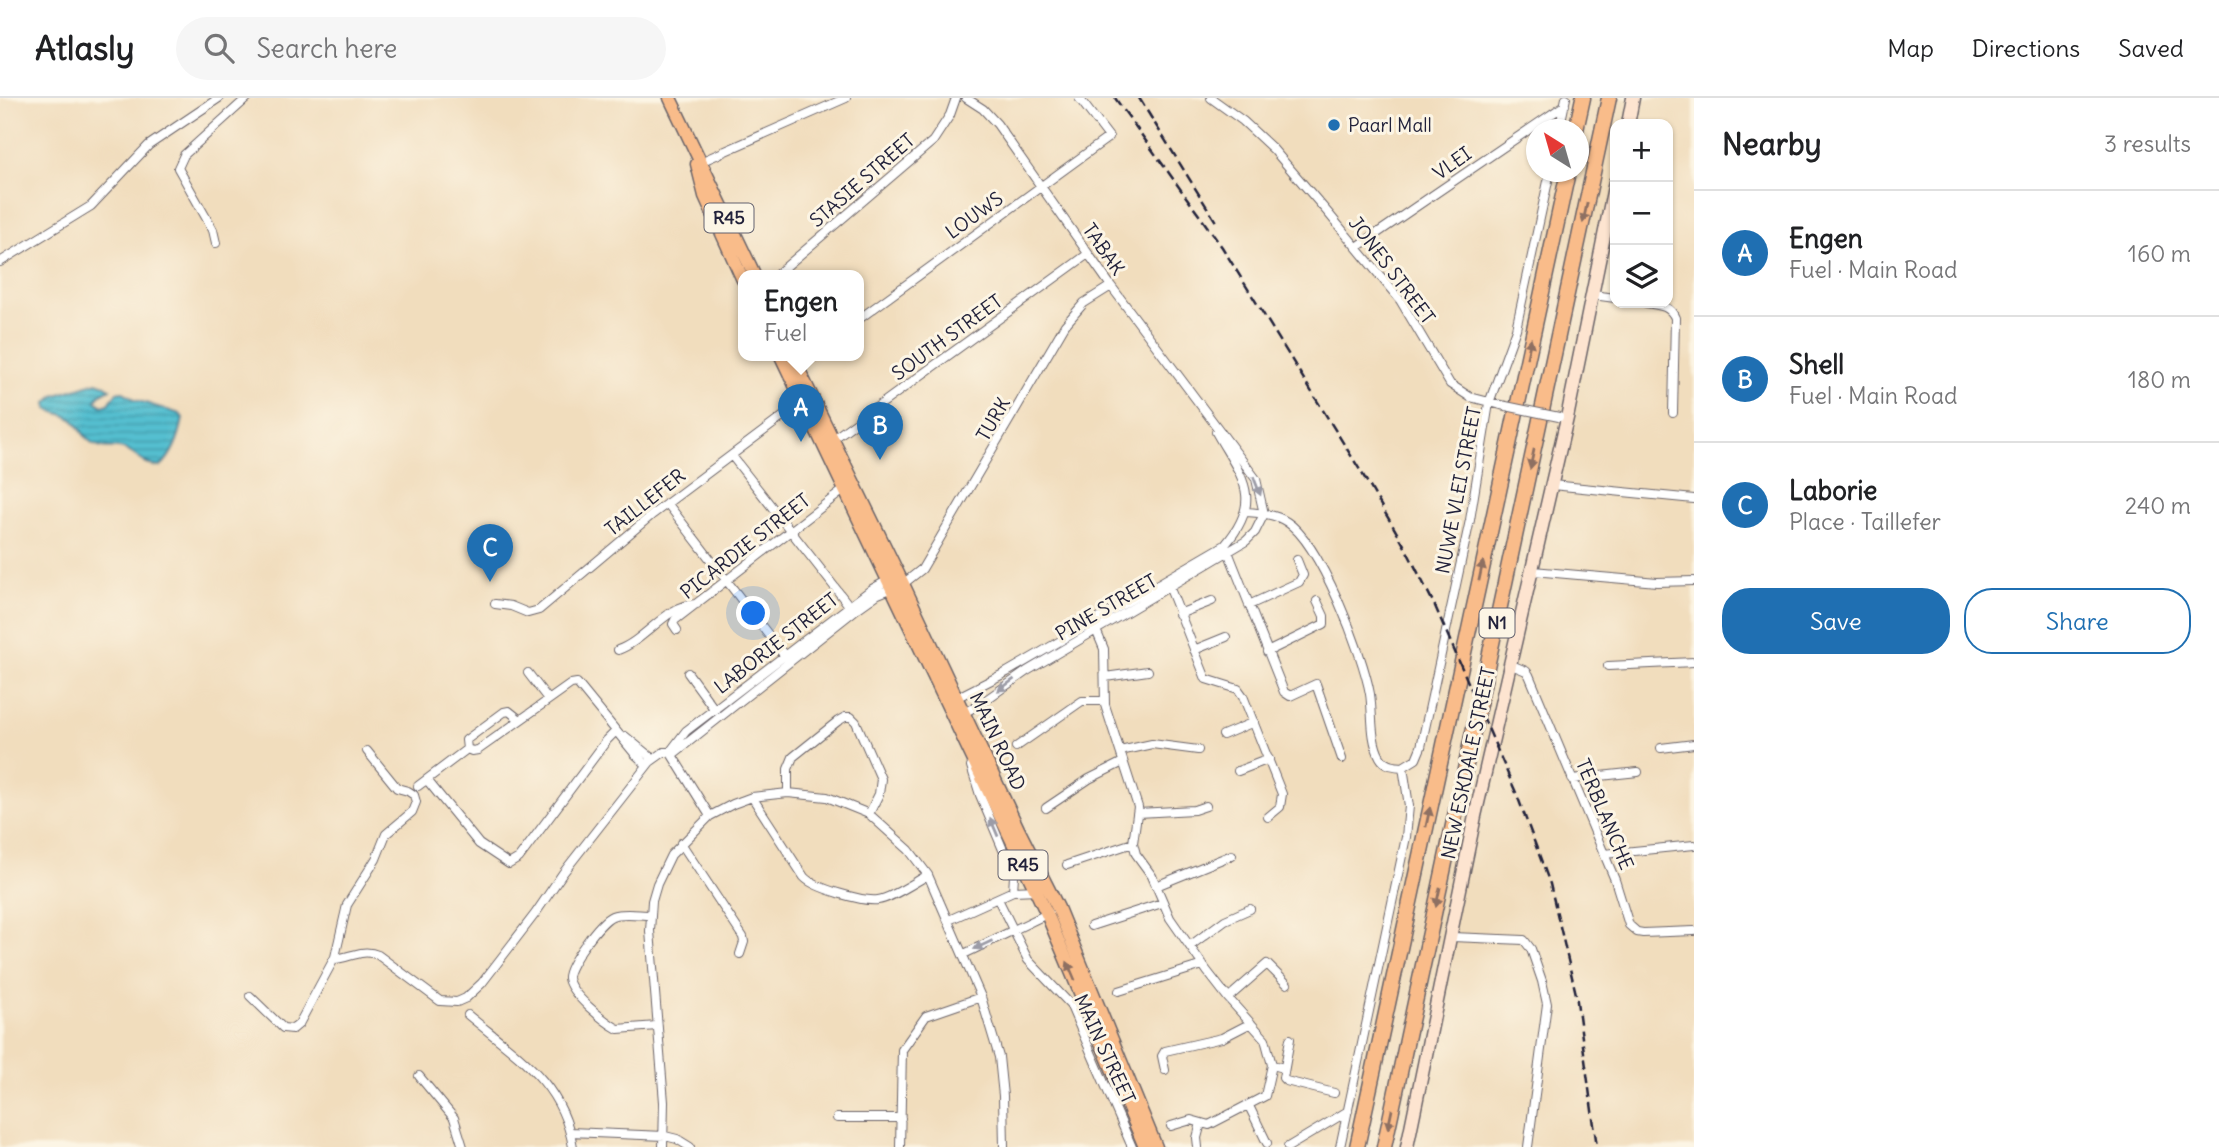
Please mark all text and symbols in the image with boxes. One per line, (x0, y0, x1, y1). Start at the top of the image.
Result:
search box (176, 17, 666, 80)
text: Atlasly (35, 27, 134, 69)
icon: search (200, 29, 238, 67)
text: Search here (256, 32, 397, 65)
text: Map (1887, 33, 1934, 63)
text: Directions (1972, 33, 2080, 63)
text: Saved (2118, 33, 2184, 63)
place label: Paarl Mall (1348, 113, 1432, 137)
marker: Paarl Mall (1326, 117, 1342, 133)
north arrow (1526, 119, 1589, 182)
map controls (1610, 119, 1673, 308)
button: + (1610, 119, 1673, 182)
text: Nearby (1722, 125, 1822, 163)
street label: STASIE STREET (805, 128, 919, 232)
text: 3 results (2104, 129, 2191, 158)
street label: VLEI (1428, 141, 1476, 185)
button: − (1610, 182, 1673, 245)
street label: LOUWS (941, 186, 1007, 244)
one-way arrow (1579, 202, 1590, 224)
road number: R45 (704, 204, 754, 232)
street label: JONES STREET (1344, 211, 1440, 329)
street label: TABAK (1078, 218, 1131, 280)
text: Engen (1789, 222, 1863, 255)
text: A (1738, 239, 1752, 268)
text: 160 m (2128, 239, 2191, 268)
button: layers (1610, 245, 1673, 308)
text: Fuel · Main Road (1789, 255, 1958, 284)
popup (738, 270, 864, 361)
text: Engen (764, 285, 838, 318)
street label: SOUTH STREET (887, 289, 1007, 385)
text: Fuel (764, 318, 807, 347)
one-way arrow (1524, 337, 1535, 359)
text: Shell (1789, 348, 1844, 381)
text: B (1737, 365, 1753, 394)
text: 180 m (2128, 365, 2191, 394)
text: Fuel · Main Road (1789, 381, 1958, 410)
pin: A (778, 384, 824, 442)
street label: TURK (971, 393, 1015, 445)
pin: B (857, 402, 903, 460)
street label: NUWE VLEI STREET (1430, 404, 1486, 576)
one-way arrow (1526, 448, 1537, 470)
street label: TAILLEFER (600, 463, 690, 541)
text: Laborie (1789, 474, 1877, 507)
one-way arrow (1252, 476, 1263, 497)
street label: PICARDIE STREET (675, 488, 815, 604)
text: C (1737, 491, 1753, 520)
text: 240 m (2125, 491, 2191, 520)
text: Place · Taillefer (1789, 507, 1941, 536)
pin: C (467, 524, 513, 582)
one-way arrow (1476, 559, 1487, 581)
street label: PINE STREET (1051, 568, 1161, 646)
street label: LABORIE STREET (709, 587, 843, 699)
button: Save (1722, 588, 1950, 654)
button: Share (1964, 588, 2191, 654)
your location (736, 596, 770, 630)
road number: N1 (1480, 608, 1514, 638)
street label: NEW ESKDALE STREET (1436, 665, 1500, 861)
one-way arrow (997, 678, 1015, 692)
street label: MAIN ROAD (965, 688, 1031, 794)
street label: TERBLANCHE (1571, 755, 1639, 873)
one-way arrow (1423, 806, 1434, 828)
one-way arrow (988, 817, 1000, 837)
road number: R45 (998, 850, 1048, 880)
one-way arrow (1432, 886, 1443, 908)
one-way arrow (973, 939, 993, 951)
one-way arrow (1065, 961, 1077, 981)
street label: MAIN STREET (1069, 990, 1141, 1108)
one-way arrow (1384, 1108, 1395, 1130)

